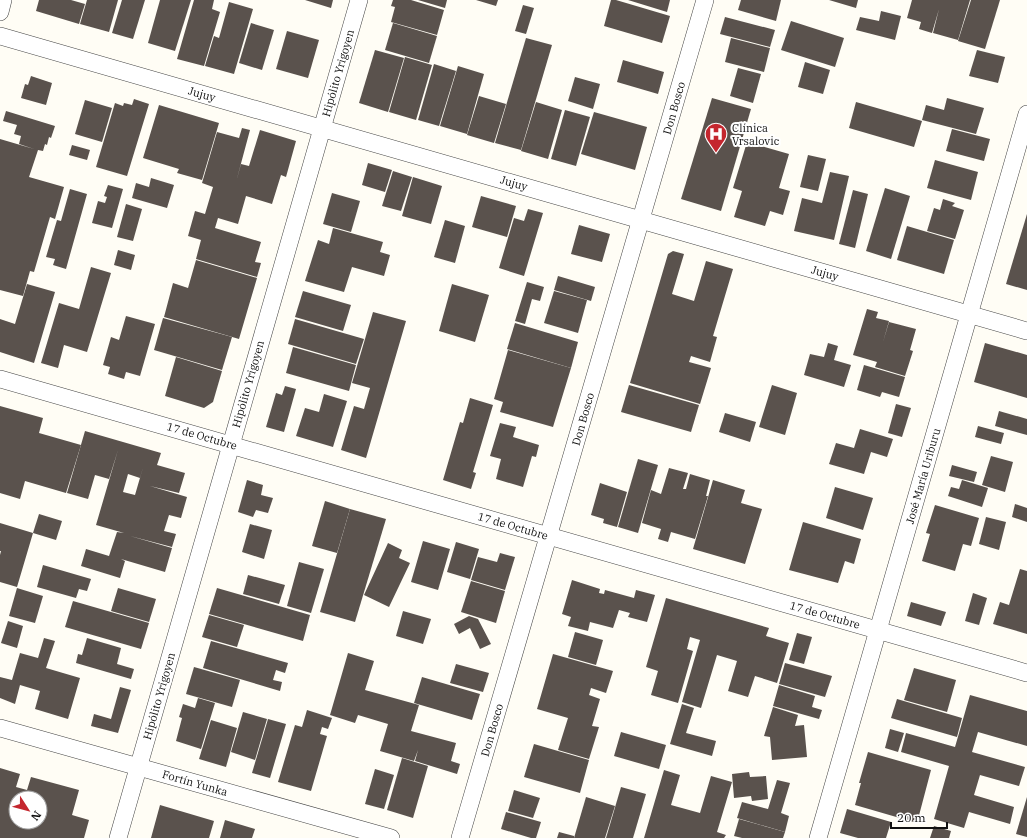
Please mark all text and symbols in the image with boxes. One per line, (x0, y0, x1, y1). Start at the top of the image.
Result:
street label: Hipólito Yrigoyen (319, 28, 357, 118)
street label: Don Bosco (660, 80, 688, 136)
street label: Jujuy (187, 83, 217, 105)
hospital icon: Clínica Vrsalovic (703, 121, 729, 154)
place label: Clínica Vrsalovic (732, 121, 780, 148)
street label: Jujuy (499, 172, 529, 194)
street label: Jujuy (810, 262, 840, 284)
street label: Hipólito Yrigoyen (229, 339, 267, 429)
street label: Don Bosco (569, 391, 597, 447)
street label: 17 de Octubre (165, 419, 239, 453)
street label: José María Uriburu (903, 426, 943, 526)
street label: 17 de Octubre (476, 509, 550, 543)
street label: 17 de Octubre (788, 598, 862, 632)
street label: Hipólito Yrigoyen (140, 651, 178, 741)
street label: Don Bosco (478, 702, 506, 758)
street label: Fortín Yunka (161, 767, 229, 799)
north arrow (8, 790, 48, 830)
scale bar (891, 804, 947, 830)
text: N (28, 808, 44, 824)
text: 20 m (897, 810, 926, 825)

